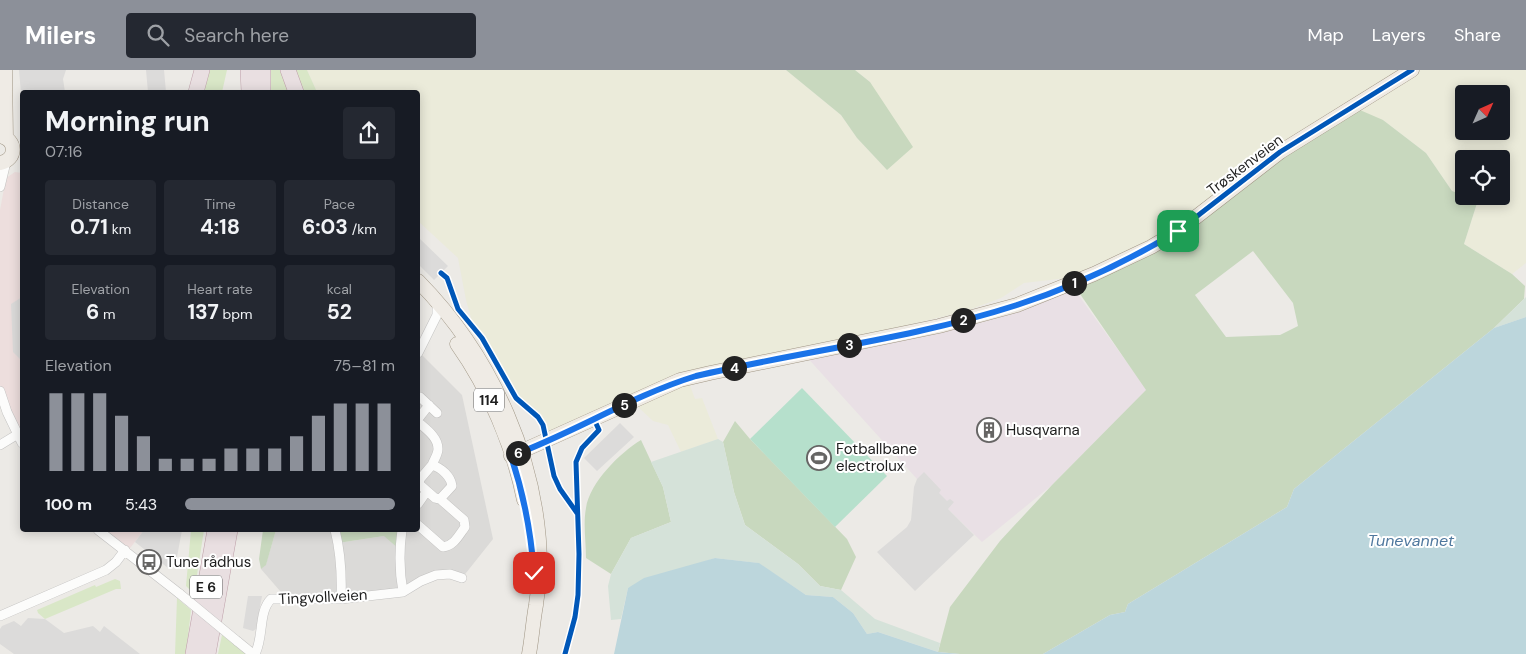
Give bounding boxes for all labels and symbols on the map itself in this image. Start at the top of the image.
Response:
north arrow [1455,85,1510,140]
street label: Trøskenveien [1203,130,1287,200]
pin [1157,210,1199,252]
pin: 1 [1062,270,1086,296]
pin: 2 [950,308,976,332]
pin: 3 [836,332,862,358]
pin: 4 [722,356,746,380]
road number: 114 [474,388,504,412]
pin: 5 [612,392,636,418]
building icon: Husqvarna [976,417,1002,443]
place label: Husqvarna [1006,420,1080,440]
place label: Fotballbane electrolux [836,439,917,476]
pin: 6 [506,440,530,466]
sports icon: Fotballbane electrolux [806,445,832,471]
water label: Tunevannet [1368,530,1455,551]
bus stop icon: Tune rådhus [136,549,162,575]
place label: Tune rådhus [166,552,251,572]
pin [513,552,555,594]
road number: E 6 [190,576,222,598]
street label: Tingvollveien [278,585,368,609]

